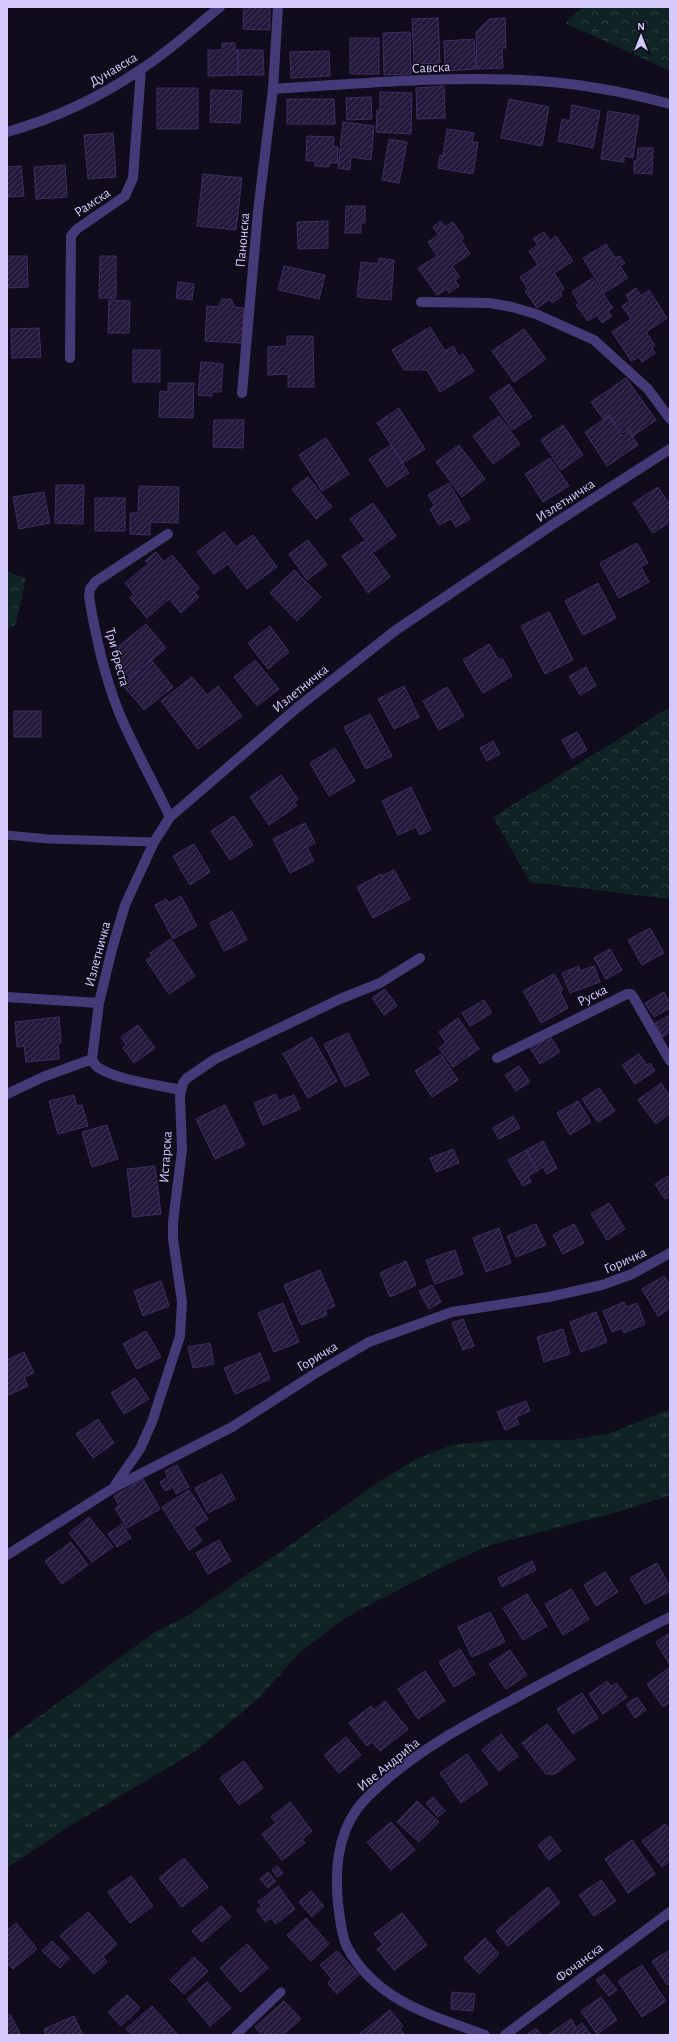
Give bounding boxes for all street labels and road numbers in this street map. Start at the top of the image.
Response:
street label: Дунавска [87,50,140,90]
street label: Савска [411,60,451,76]
street label: Рамска [72,185,114,220]
street label: Панонска [234,212,252,268]
street label: Излетничка [534,476,598,525]
street label: Три бреста [103,626,132,689]
street label: Излетничка [270,662,332,715]
street label: Излетничка [83,919,114,989]
street label: Руска [575,982,610,1009]
street label: Истарска [157,1130,175,1183]
street label: Горичка [602,1245,649,1276]
street label: Горичка [295,1339,341,1374]
street label: Иве Андрића [355,1735,423,1794]
street label: Фочанска [553,1940,606,1985]

